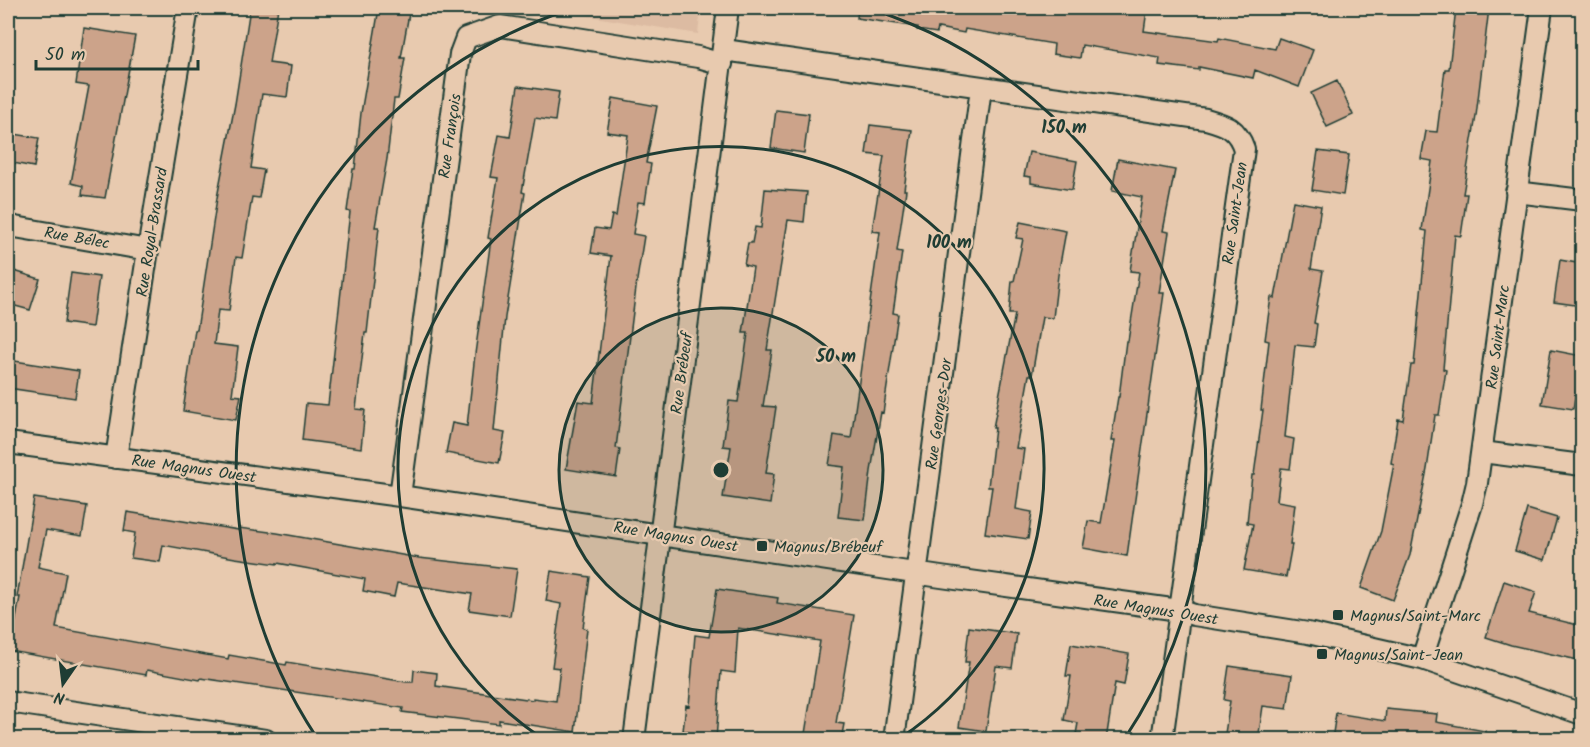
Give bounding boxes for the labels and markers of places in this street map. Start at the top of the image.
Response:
centre of rings [711,460,731,480]
place label: Magnus/Brébeuf [774,535,884,560]
marker: Magnus/Brébeuf [755,539,769,553]
place label: Magnus/Saint-Marc [1350,604,1481,629]
marker: Magnus/Saint-Marc [1331,608,1345,622]
place label: Magnus/Saint-Jean [1334,643,1463,668]
marker: Magnus/Saint-Jean [1315,647,1329,661]

